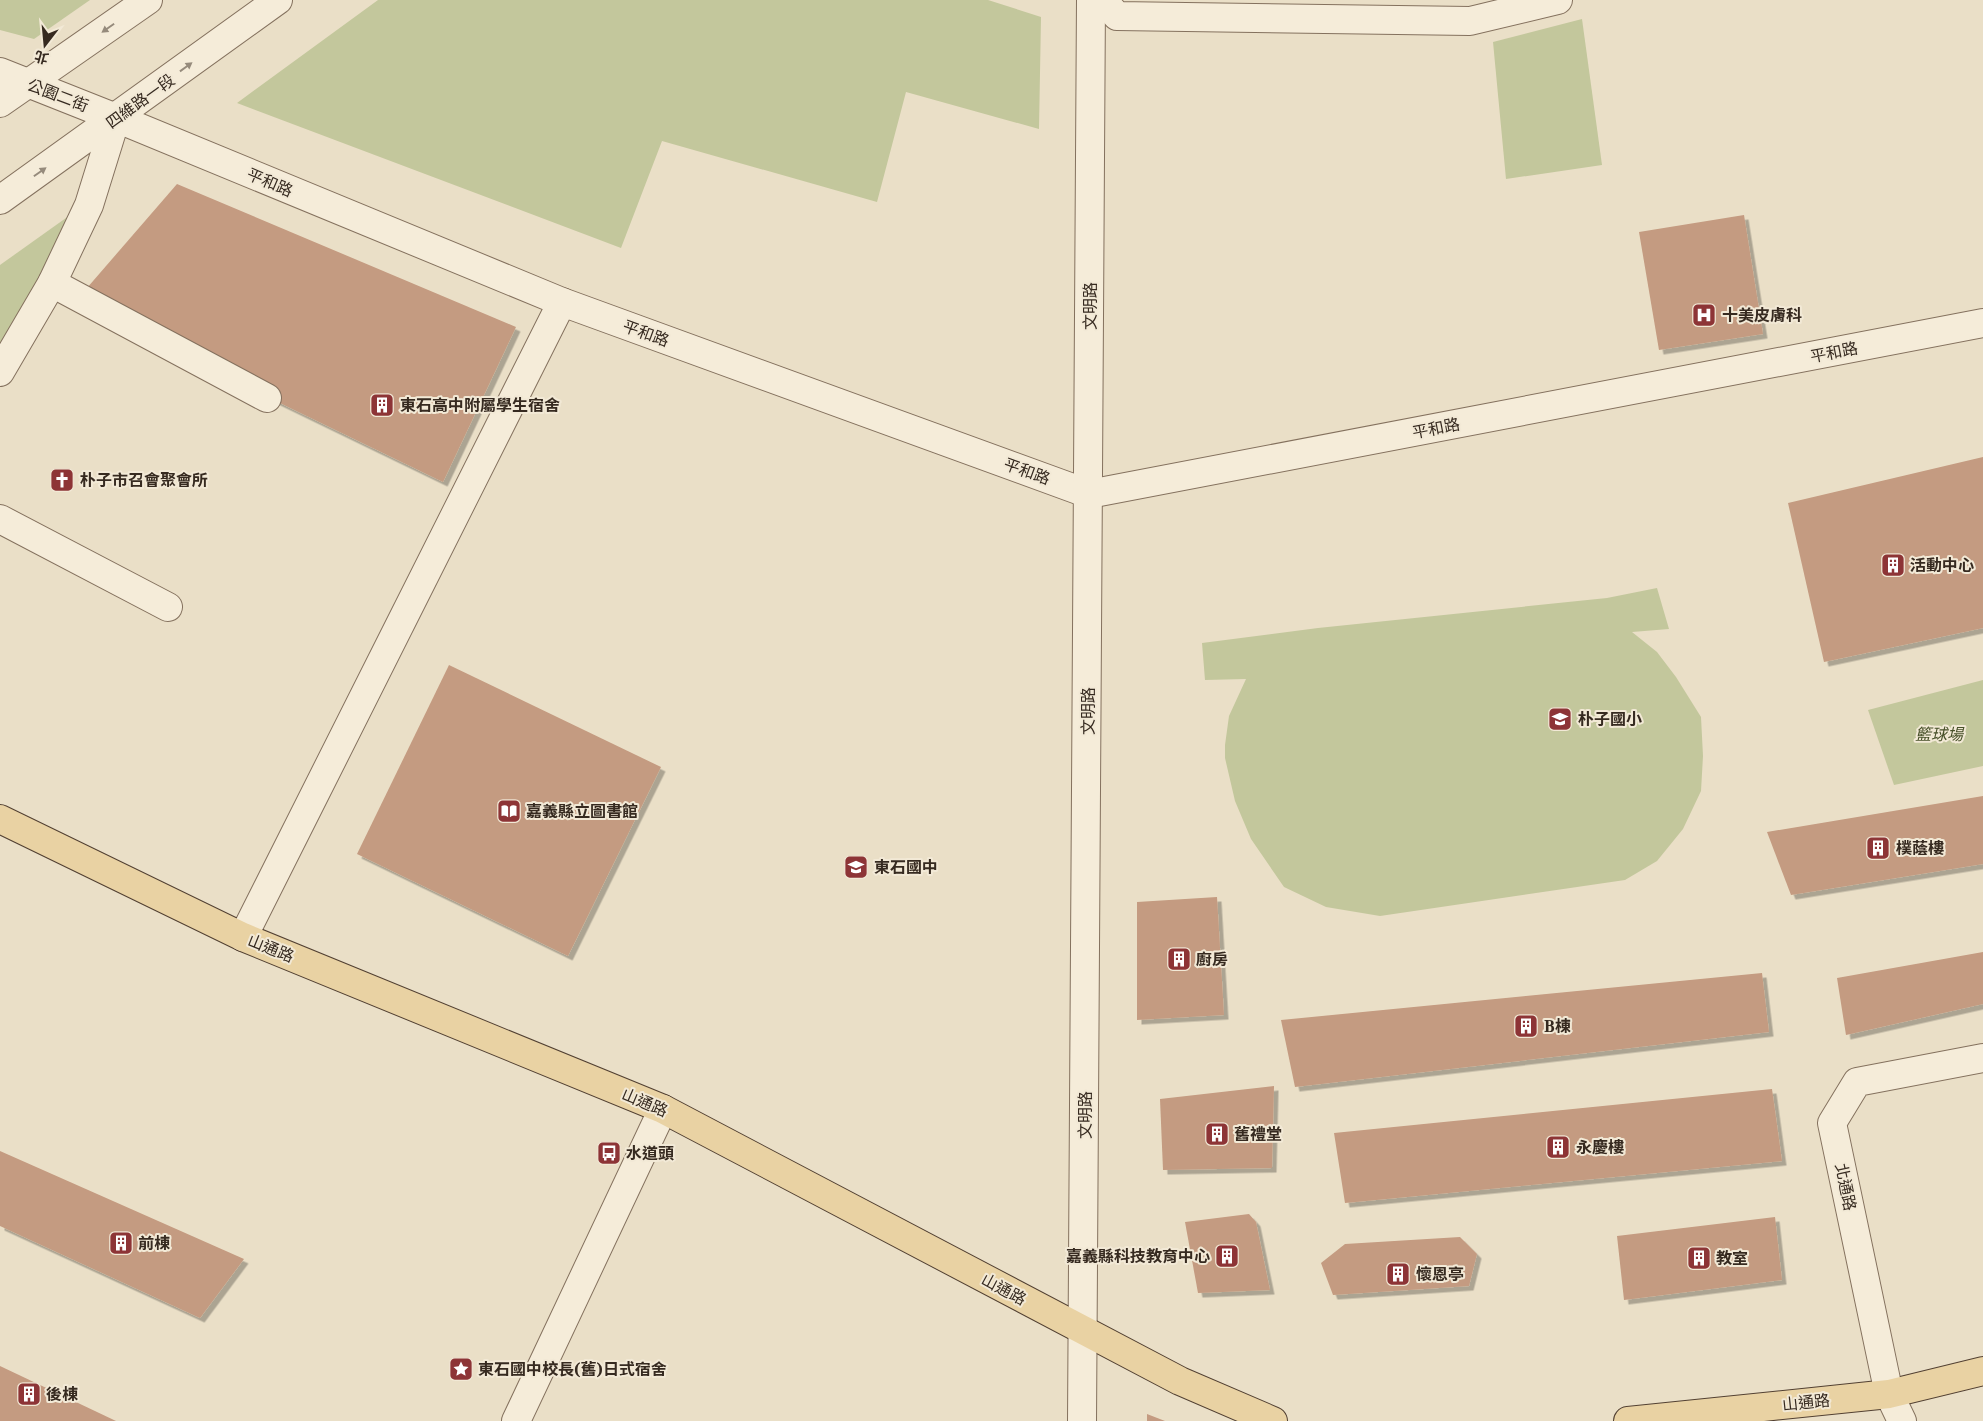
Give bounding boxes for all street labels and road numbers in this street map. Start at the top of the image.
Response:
street label: 四維路一段 [101,69,179,133]
street label: 公園二街 [24,73,92,117]
street label: 平和路 [244,162,296,202]
street label: 文明路 [1079,282,1101,330]
street label: 平和路 [620,314,672,352]
street label: 平和路 [1808,337,1860,367]
street label: 平和路 [1410,413,1462,443]
street label: 平和路 [1001,452,1053,490]
street label: 文明路 [1077,687,1099,735]
street label: 山通路 [245,929,297,967]
street label: 山通路 [619,1082,671,1122]
street label: 文明路 [1074,1091,1096,1139]
street label: 北通路 [1830,1161,1862,1213]
street label: 山通路 [978,1268,1030,1310]
street label: 山通路 [1781,1389,1831,1415]

